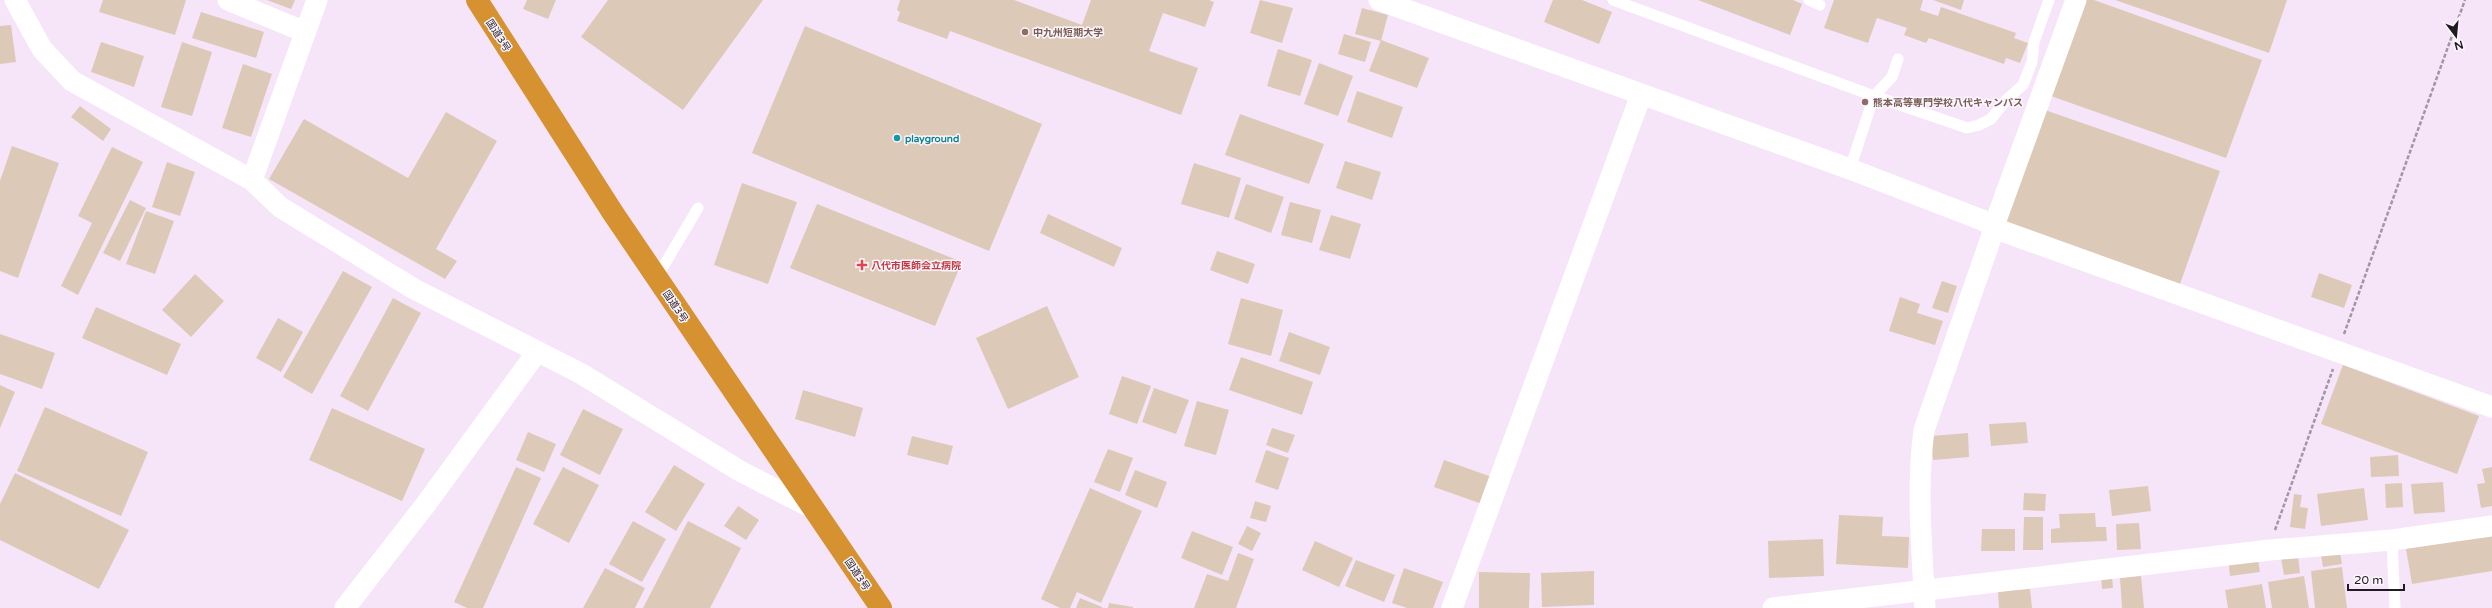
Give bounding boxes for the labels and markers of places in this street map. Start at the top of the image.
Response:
marker: 中九州短期大学 [1020,27,1030,37]
place label: 中九州短期大学 [1033,27,1103,39]
marker: 熊本高等専門学校八代キャンパス [1860,97,1870,107]
place label: 熊本高等専門学校八代キャンパス [1873,97,2023,109]
marker: playground [892,133,902,143]
place label: playground [905,133,959,145]
marker: 八代市医師会立病院 [856,259,868,271]
place label: 八代市医師会立病院 [871,260,961,272]

